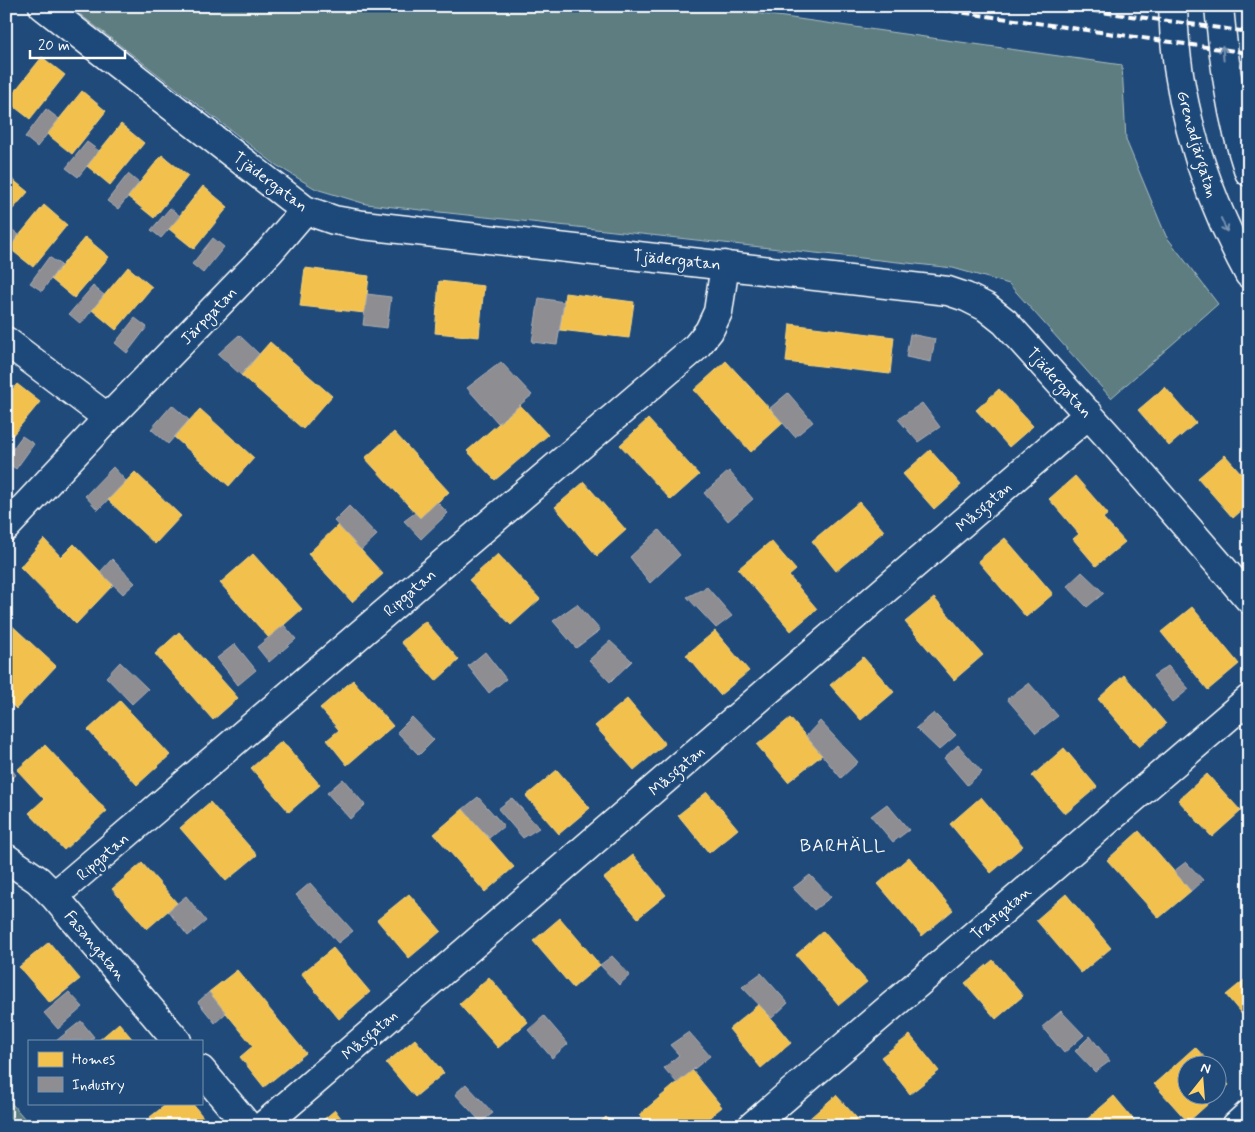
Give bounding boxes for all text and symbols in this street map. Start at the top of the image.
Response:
scale bar [30,28,125,60]
text: 20 m [38,36,70,56]
one-way arrow [1218,45,1228,61]
street label: Grenadjärgatan [1170,88,1222,201]
street label: Tjädergatan [228,147,312,218]
one-way arrow [1220,217,1230,232]
street label: Tjädergatan [632,245,722,277]
street label: Järpgatan [176,283,243,350]
street label: Tjädergatan [1021,343,1096,424]
street label: Måsgatan [952,477,1017,538]
street label: Ripgatan [379,565,441,622]
street label: Måsgatan [645,741,710,802]
street label: Ripgatan [72,829,134,886]
district label: BARHÄLL [800,834,886,858]
street label: Trastgatan [966,881,1036,945]
street label: Fasangatan [59,906,131,986]
street label: Måsgatan [338,1005,403,1066]
legend [28,1040,202,1104]
text: Homes [72,1050,115,1070]
north arrow [1178,1054,1228,1104]
text: N [1198,1059,1213,1078]
text: Industry [72,1076,125,1096]

